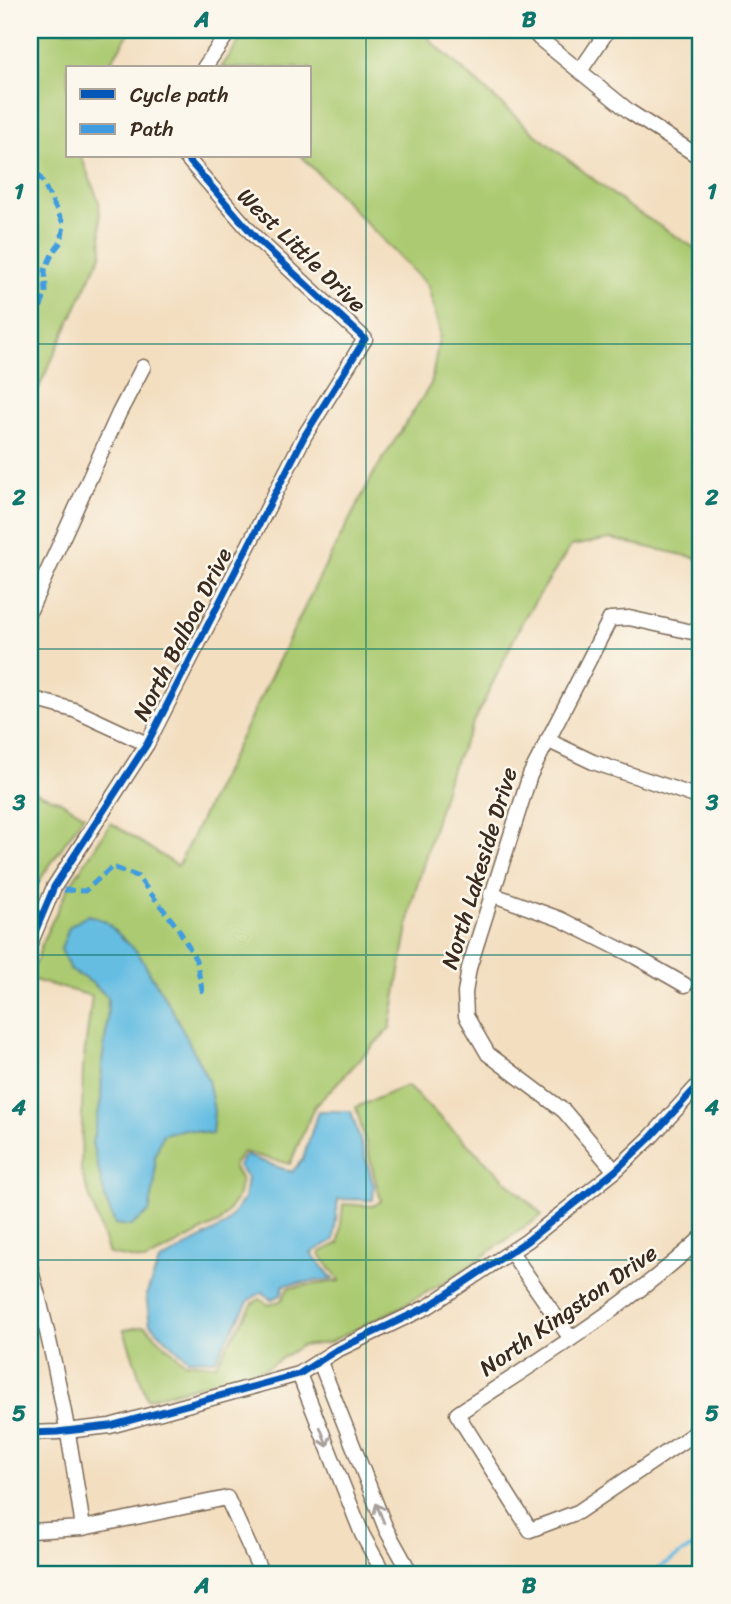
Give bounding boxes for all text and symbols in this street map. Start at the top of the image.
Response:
text: A [193,0,210,40]
text: B [522,0,537,40]
legend [66,66,312,158]
text: Cycle path [130,76,229,114]
text: Path [130,110,173,148]
text: 1 [14,171,24,212]
text: 1 [707,171,717,212]
street label: West Little Drive [227,177,376,324]
text: 2 [11,477,26,518]
text: 2 [704,477,719,518]
street label: North Balboa Drive [121,540,244,728]
street label: North Lakeside Drive [429,762,530,974]
text: 3 [12,782,26,823]
text: 3 [705,782,719,823]
text: 4 [11,1087,27,1128]
text: 4 [704,1087,720,1128]
street label: North Kingston Drive [470,1233,667,1388]
text: 5 [12,1393,26,1434]
text: 5 [705,1393,719,1434]
one-way arrow [318,1426,331,1448]
one-way arrow [372,1503,385,1525]
text: A [193,1565,210,1604]
text: B [522,1565,537,1604]

